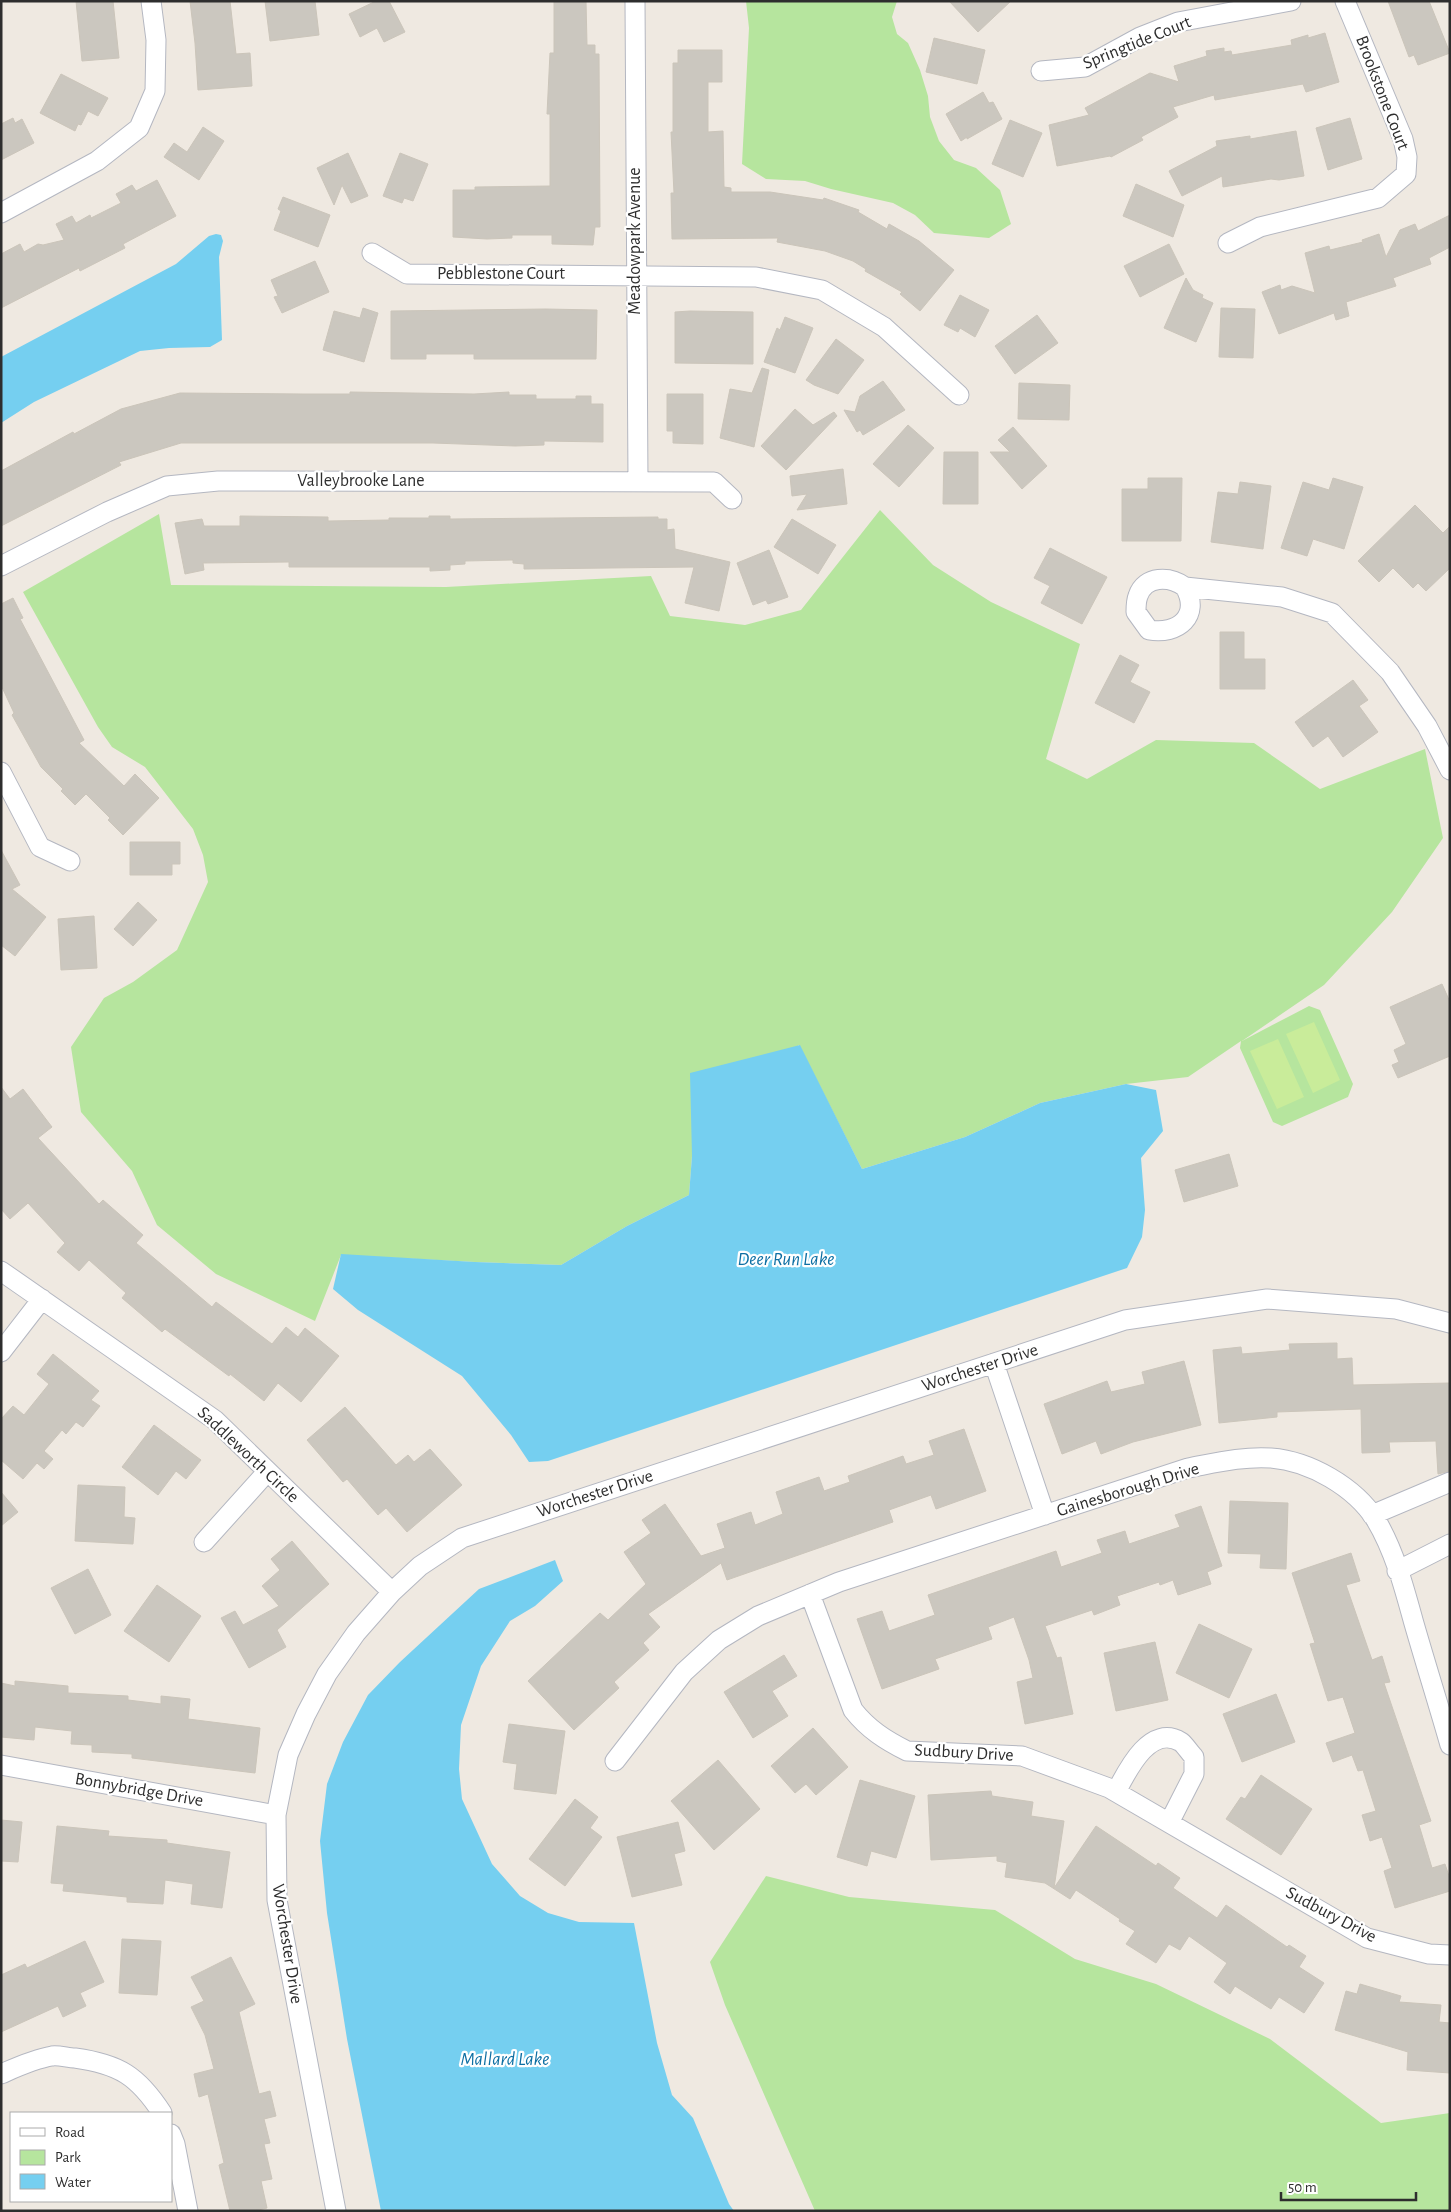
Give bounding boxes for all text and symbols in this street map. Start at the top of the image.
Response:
street label: Springtide Court [1080,13,1194,73]
street label: Brookstone Court [1352,33,1412,153]
street label: Meadowpark Avenue [626,167,644,315]
street label: Pebblestone Court [437,265,565,283]
street label: Valleybrooke Lane [297,472,425,490]
water label: Deer Run Lake [738,1250,834,1269]
street label: Worchester Drive [920,1341,1040,1395]
street label: Saddleworth Circle [194,1404,302,1506]
street label: Gainesborough Drive [1055,1460,1201,1520]
street label: Worchester Drive [535,1467,655,1521]
street label: Sudbury Drive [914,1741,1014,1765]
street label: Bonnybridge Drive [73,1770,205,1810]
street label: Worchester Drive [269,1883,305,2005]
street label: Sudbury Drive [1283,1884,1379,1946]
water label: Mallard Lake [461,2050,549,2069]
legend [10,2112,172,2202]
text: Road [55,2125,85,2140]
text: Park [55,2150,81,2165]
scale bar [1281,2170,1416,2202]
text: Water [55,2175,91,2190]
text: 50 m [1288,2180,1317,2195]

